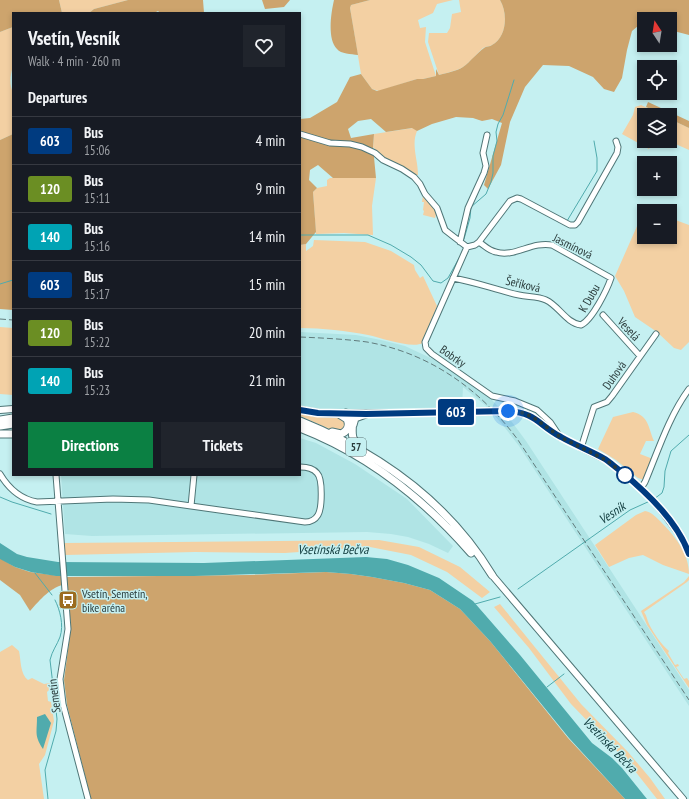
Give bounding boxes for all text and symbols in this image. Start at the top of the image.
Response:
north arrow [637,12,677,52]
map controls [637,12,677,244]
button: heart [243,25,285,67]
text: Vsetín, Vesník [28,26,120,50]
text: Walk · 4 min · 260 m [28,53,120,70]
button: locate [637,60,677,100]
text: Departures [28,88,87,107]
button: layers [637,108,677,148]
text: Bus [84,123,103,142]
text: 4 min [255,131,285,150]
text: 603 [40,132,60,150]
text: 15:06 [84,142,110,159]
button: + [637,156,677,196]
text: Bus [84,171,103,190]
text: 9 min [255,179,285,198]
text: 120 [40,180,60,198]
text: 15:11 [84,190,110,207]
button: − [637,204,677,244]
text: Bus [84,219,103,238]
text: 14 min [249,227,285,246]
text: 140 [40,228,60,246]
street label: Jasmínová [550,230,595,262]
text: 15:16 [84,238,110,255]
text: Bus [84,267,103,286]
street label: Šeříková [504,273,542,295]
text: 15 min [249,275,285,294]
text: 603 [40,276,60,294]
street label: K Dubu [575,281,603,315]
text: 15:17 [84,286,110,303]
street label: Veselá [614,313,644,344]
text: Bus [84,315,103,334]
text: 20 min [249,323,285,342]
text: 120 [40,324,60,342]
text: 15:22 [84,334,110,351]
street label: Bobrky [437,342,469,371]
street label: Duhová [599,358,629,392]
text: Bus [84,363,103,382]
text: 21 min [249,371,285,390]
text: 140 [40,372,60,390]
text: 15:23 [84,382,110,399]
line badge: 603 [433,399,479,425]
your location [498,401,518,421]
text: 603 [446,403,466,421]
button: Directions [28,422,153,468]
button: Tickets [161,422,285,468]
road number: 57 [346,438,366,456]
unlabelled marker [616,466,634,484]
water label: Vesník [595,497,630,528]
water label: Vsetínská Bečva [297,541,369,558]
place label: Vsetín, Semetín, bike aréna [81,586,148,615]
bus stop icon: Vsetín, Semetín, bike aréna [57,589,79,611]
street label: Semetín [44,678,64,714]
water label: Vsetínská Bečva [579,714,641,777]

